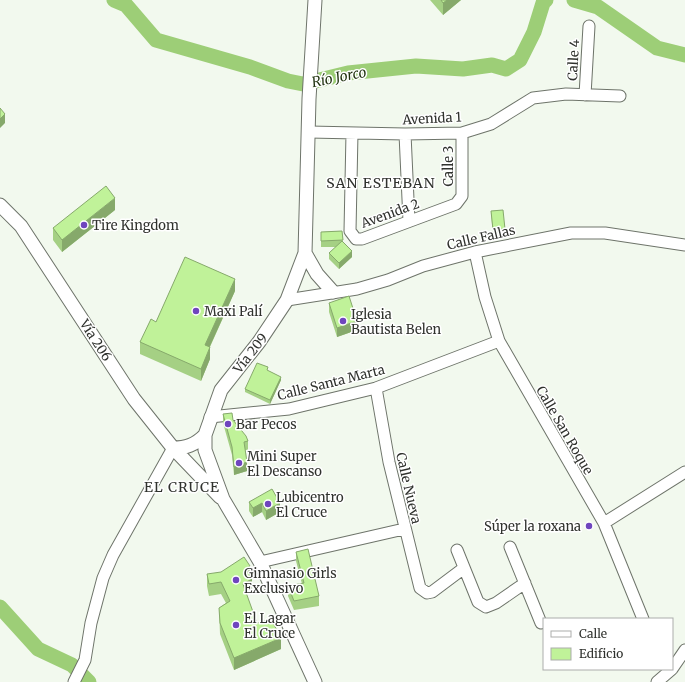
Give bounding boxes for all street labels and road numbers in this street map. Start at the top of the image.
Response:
street label: Calle 4 [564,39,583,81]
street label: Avenida 1 [401,108,462,129]
street label: Calle 3 [440,146,457,187]
street label: Avenida 2 [358,195,422,232]
street label: Calle Fallas [445,221,517,254]
street label: Vía 206 [75,315,115,364]
street label: Vía 209 [229,330,271,378]
street label: Calle Santa Marta [276,361,387,404]
street label: Calle San Roque [532,383,597,478]
street label: Calle Nueva [392,451,425,525]

